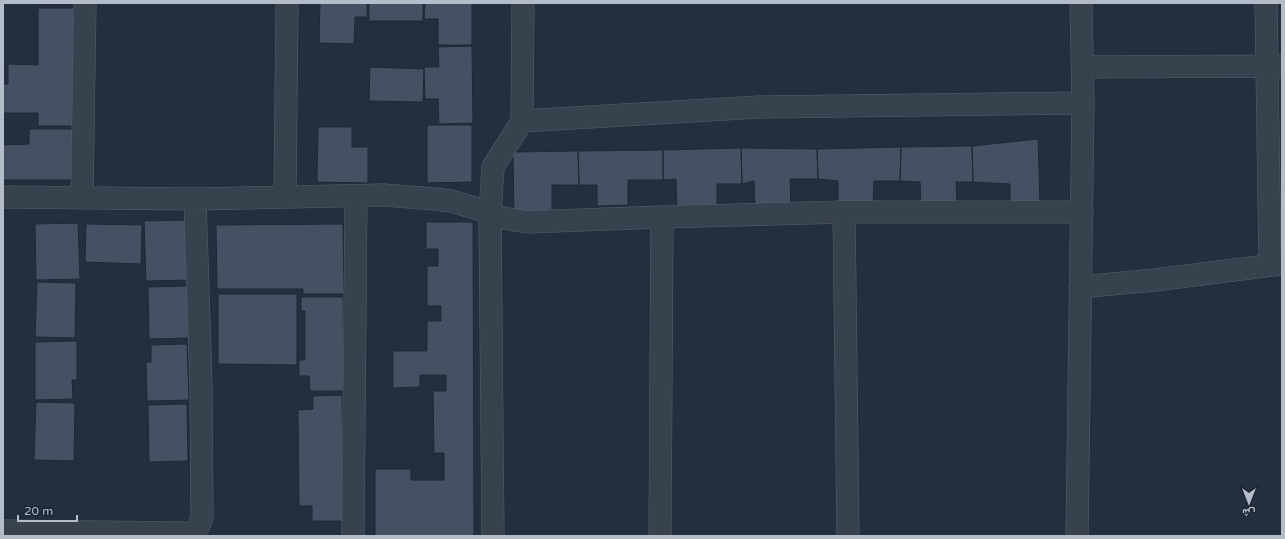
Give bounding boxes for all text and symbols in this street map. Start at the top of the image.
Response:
north arrow [1229,483,1269,523]
scale bar [18,497,77,523]
text: 20 m [24,504,53,518]
text: ش [1242,506,1256,519]

